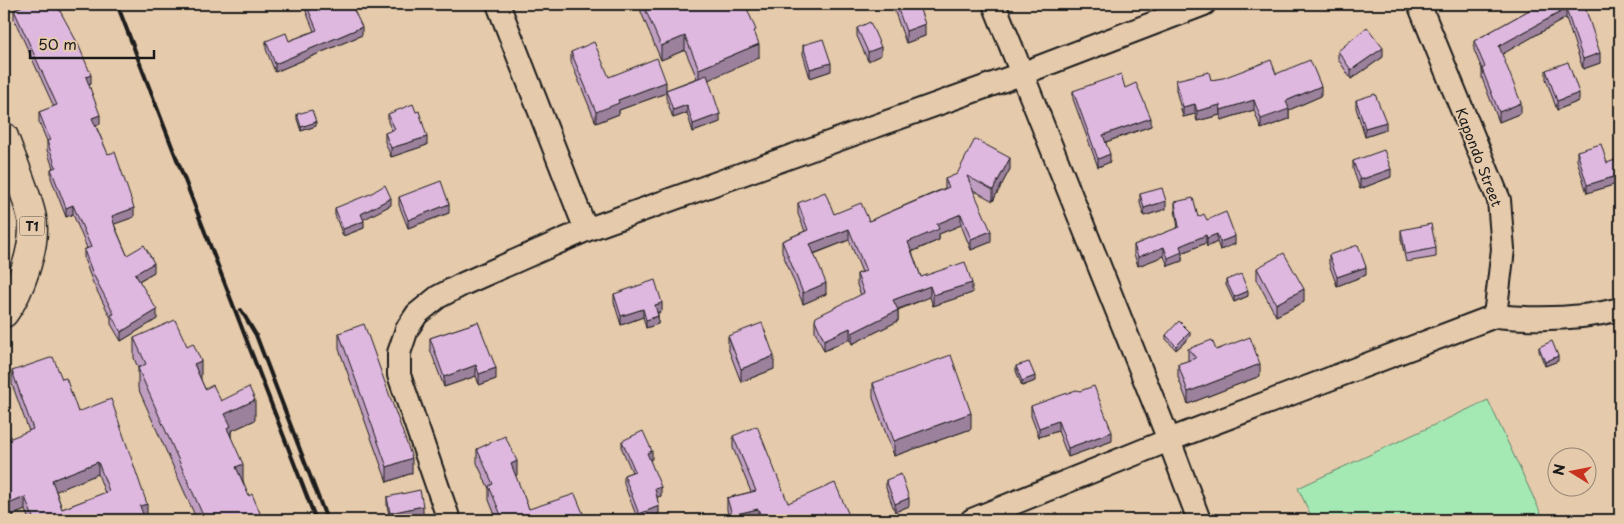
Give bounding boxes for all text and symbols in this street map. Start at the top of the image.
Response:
scale bar [30,28,154,60]
text: 50 m [38,32,77,55]
street label: Kapondo Street [1450,104,1508,210]
road number: T1 [20,217,44,236]
north arrow [1546,446,1596,496]
text: N [1547,462,1570,477]

